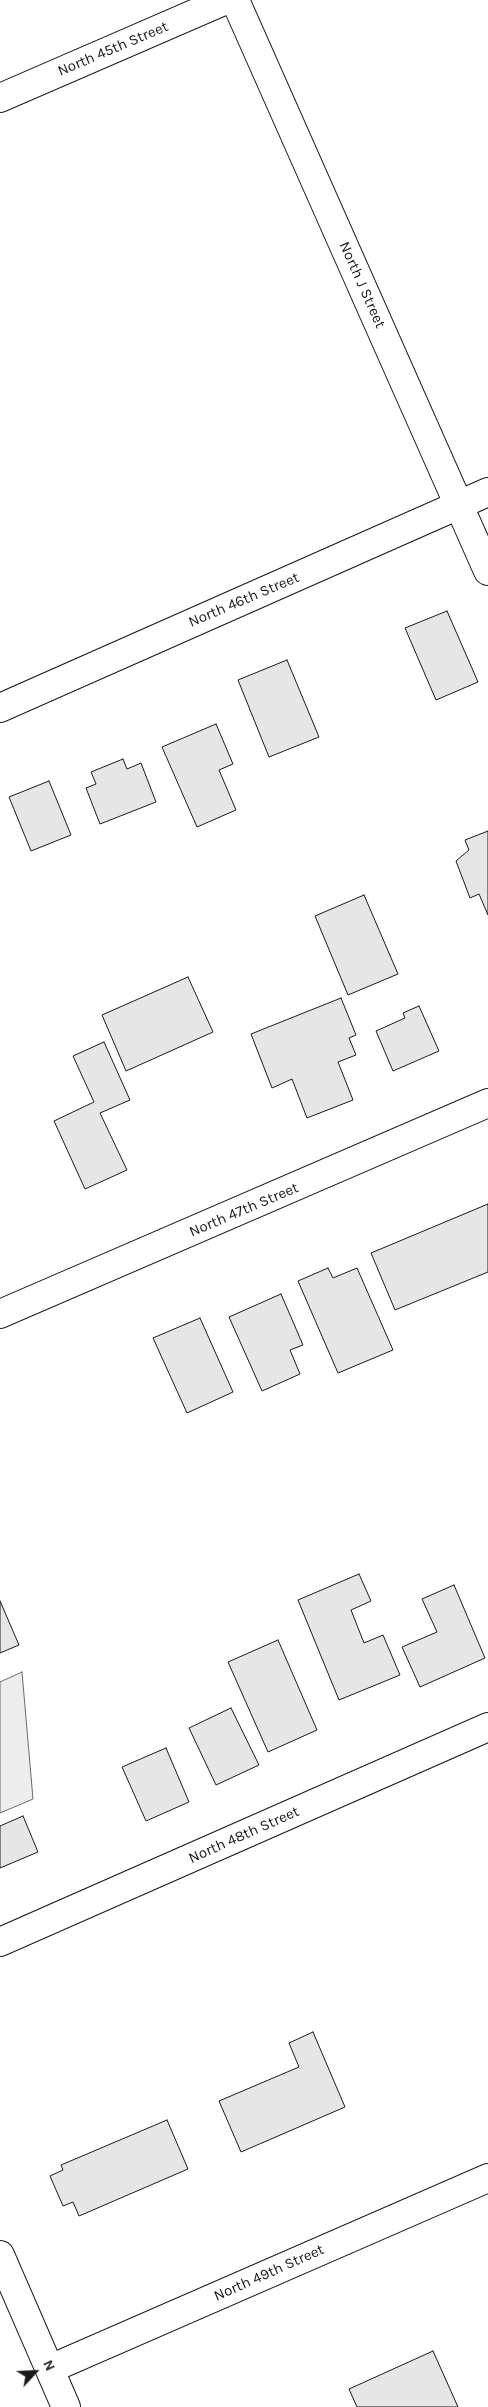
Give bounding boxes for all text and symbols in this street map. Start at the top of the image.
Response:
street label: North 45th Street [55,18,171,80]
street label: North J Street [335,239,389,331]
street label: North 46th Street [186,569,302,631]
street label: North 47th Street [187,1179,301,1241]
street label: North 48th Street [186,1803,302,1867]
street label: North 49th Street [211,2241,327,2305]
north arrow [10,2347,60,2397]
text: N [39,2357,59,2374]

